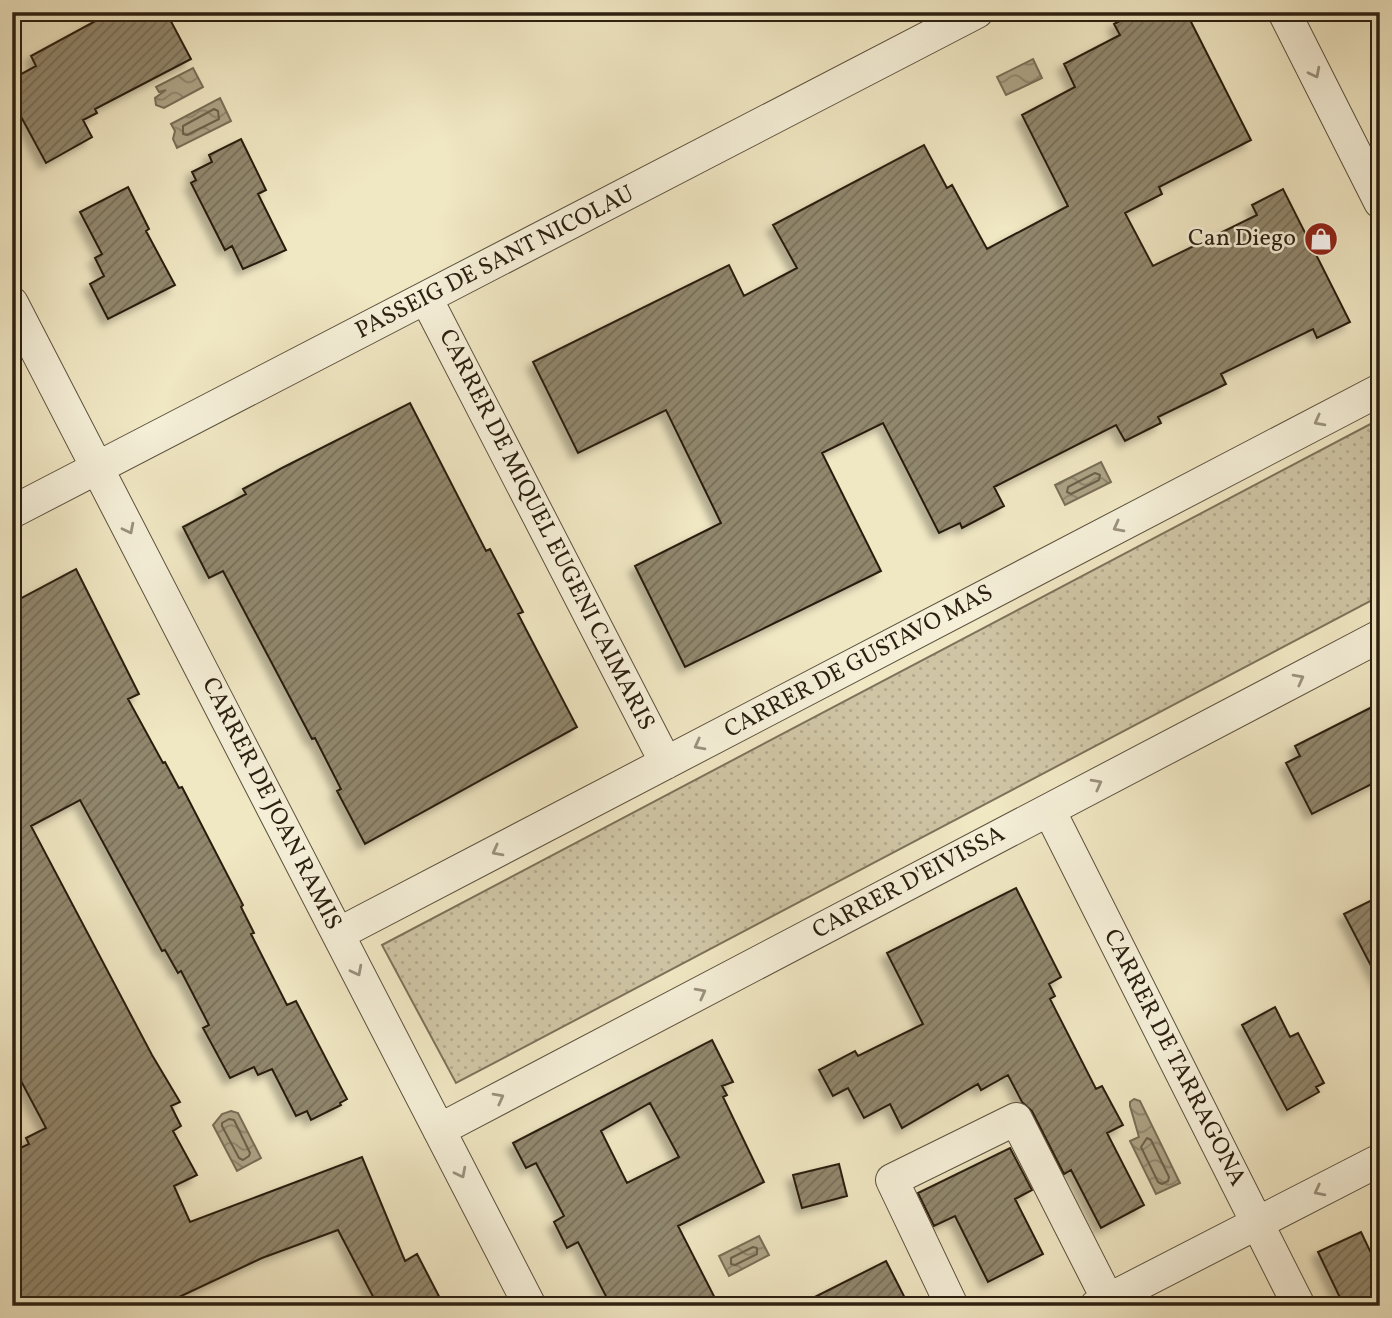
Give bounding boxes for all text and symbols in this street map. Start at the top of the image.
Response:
one-way arrow [1306,66,1320,78]
street label: PASSEIG DE SANT NICOLAU [350,178,640,348]
shop icon: Can Diego [1302,220,1340,258]
place label: Can Diego [1188,222,1296,256]
street label: CARRER DE MIQUEL EUGENI CAIMARIS [430,323,662,737]
one-way arrow [1314,413,1326,427]
one-way arrow [1113,518,1125,532]
one-way arrow [121,522,135,534]
street label: CARRER DE GUSTAVO MAS [719,577,999,747]
street label: CARRER DE JOAN RAMIS [192,672,350,936]
one-way arrow [1292,673,1304,687]
one-way arrow [694,737,706,751]
one-way arrow [1090,779,1103,793]
street label: CARRER D'EIVISSA [807,818,1011,948]
one-way arrow [492,843,504,856]
street label: CARRER DE TARRAGONA [1094,924,1254,1193]
one-way arrow [349,964,362,976]
one-way arrow [694,987,706,1001]
one-way arrow [492,1093,505,1107]
one-way arrow [453,1166,467,1178]
one-way arrow [1314,1183,1326,1196]

